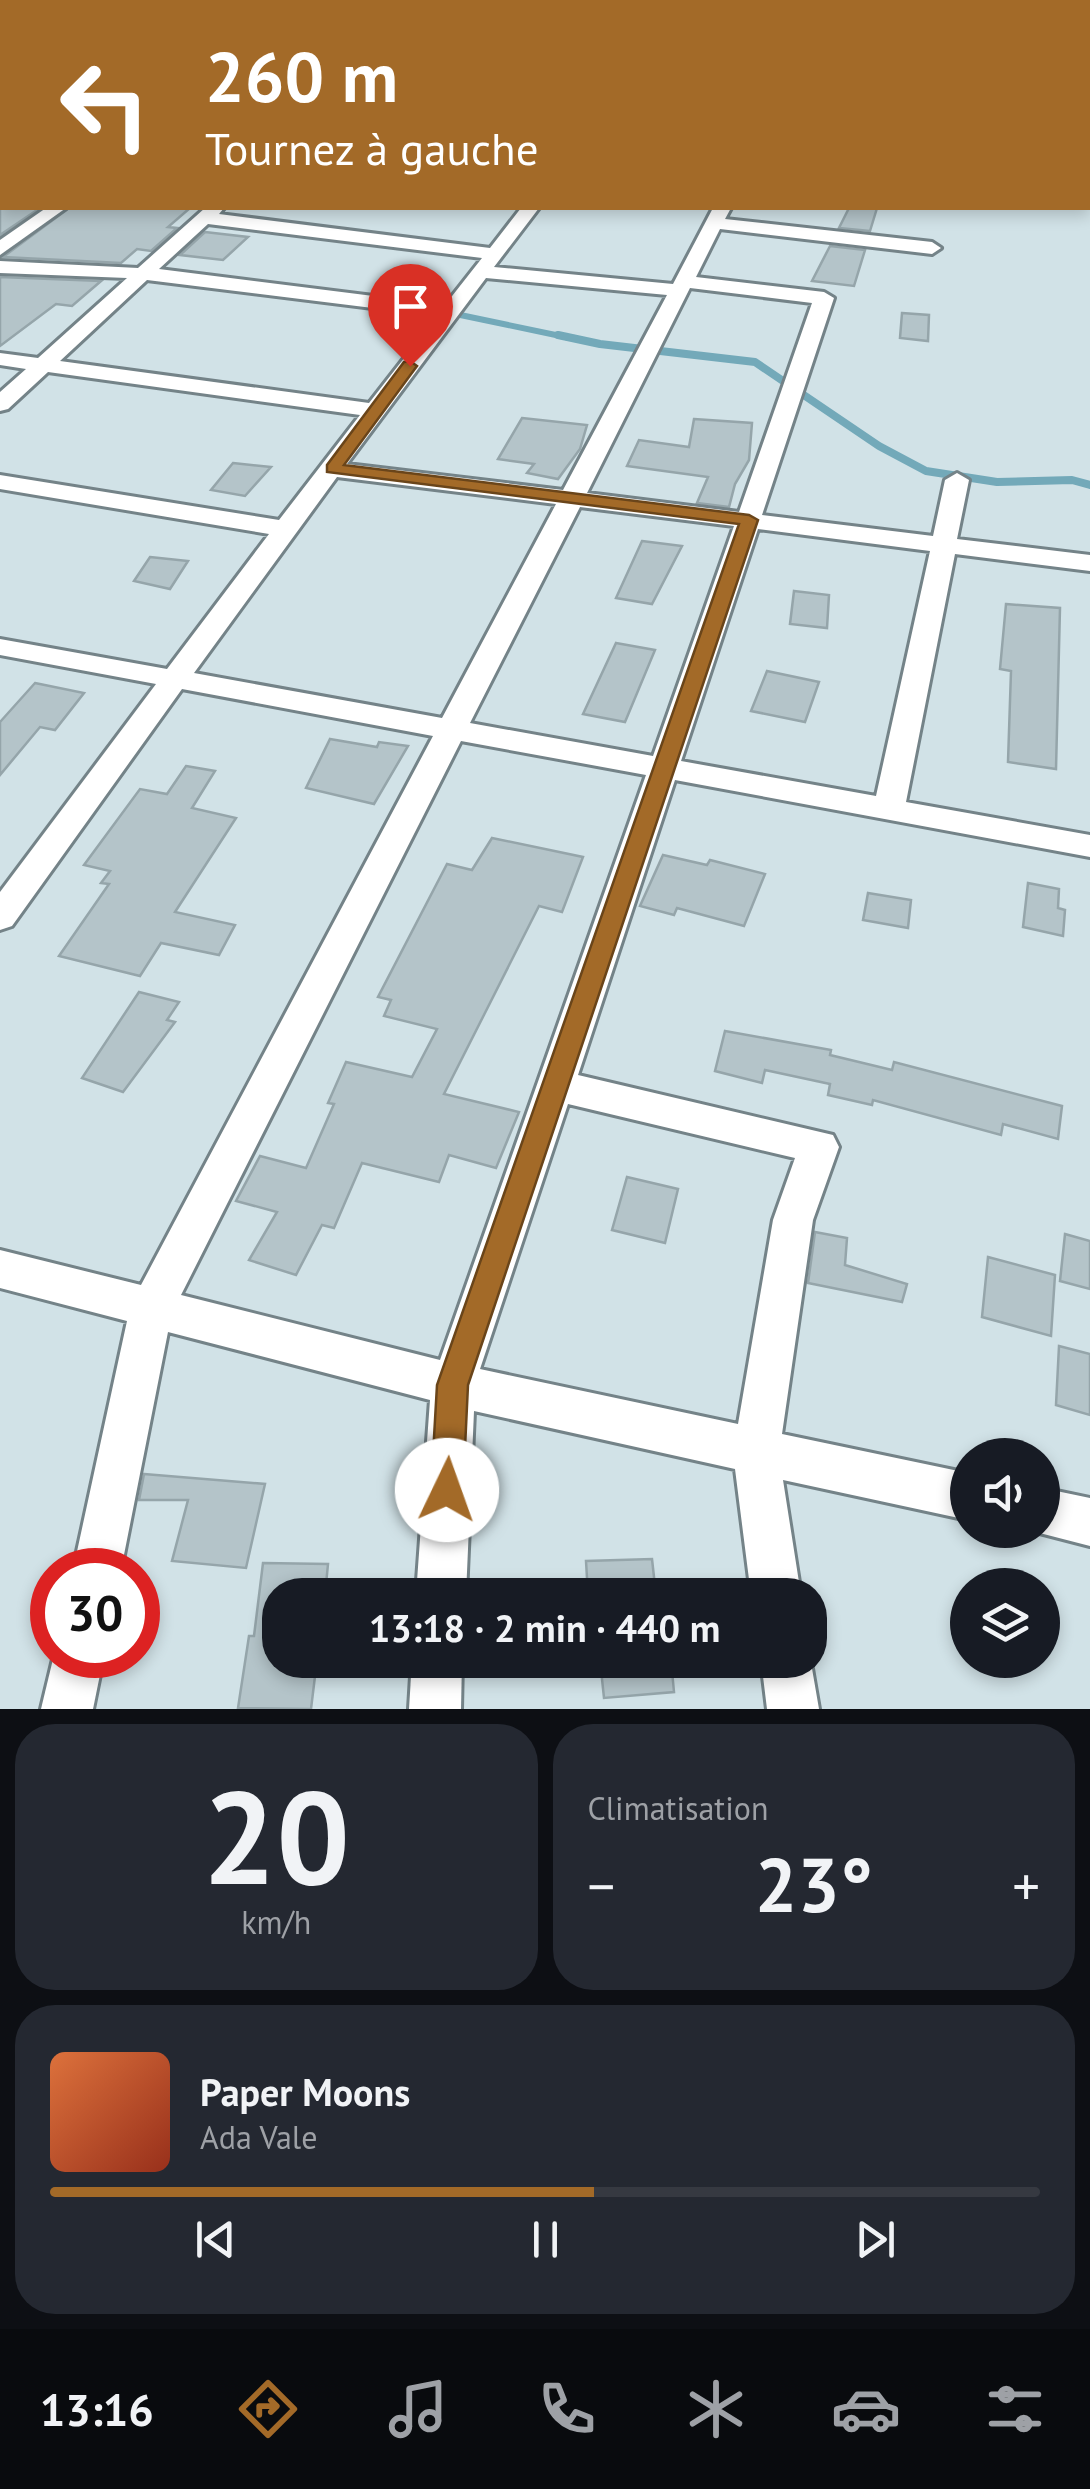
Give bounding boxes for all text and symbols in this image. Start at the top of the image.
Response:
text: 260 m [205,31,398,121]
icon: left [40,40,170,170]
text: Tournez à gauche [205,119,539,177]
pin [368,264,453,367]
icon: arrive [383,279,438,334]
position arrow [395,1438,499,1542]
map controls [950,1438,1060,1678]
button: sound [950,1438,1060,1548]
speed limit sign: 30 [30,1548,160,1678]
button: layers [950,1568,1060,1678]
text: 13:18 · 2 min · 440 m [369,1603,720,1652]
text: 20 [203,1752,350,1920]
text: Climatisation [588,1787,768,1829]
text: 23° [755,1836,873,1933]
text: − [588,1850,615,1921]
text: + [1012,1850,1040,1921]
text: km/h [241,1901,311,1943]
text: Paper Moons [200,2067,410,2116]
text: Ada Vale [200,2116,317,2158]
icon: previous [188,2212,243,2267]
icon: pause [518,2212,573,2267]
icon: next [848,2212,903,2267]
icon: directions [233,2374,303,2444]
icon: music [383,2374,453,2444]
icon: phone [532,2374,602,2444]
icon: climate [681,2374,751,2444]
icon: car [831,2374,901,2444]
icon: filters [980,2374,1050,2444]
text: 13:16 [40,2380,154,2438]

